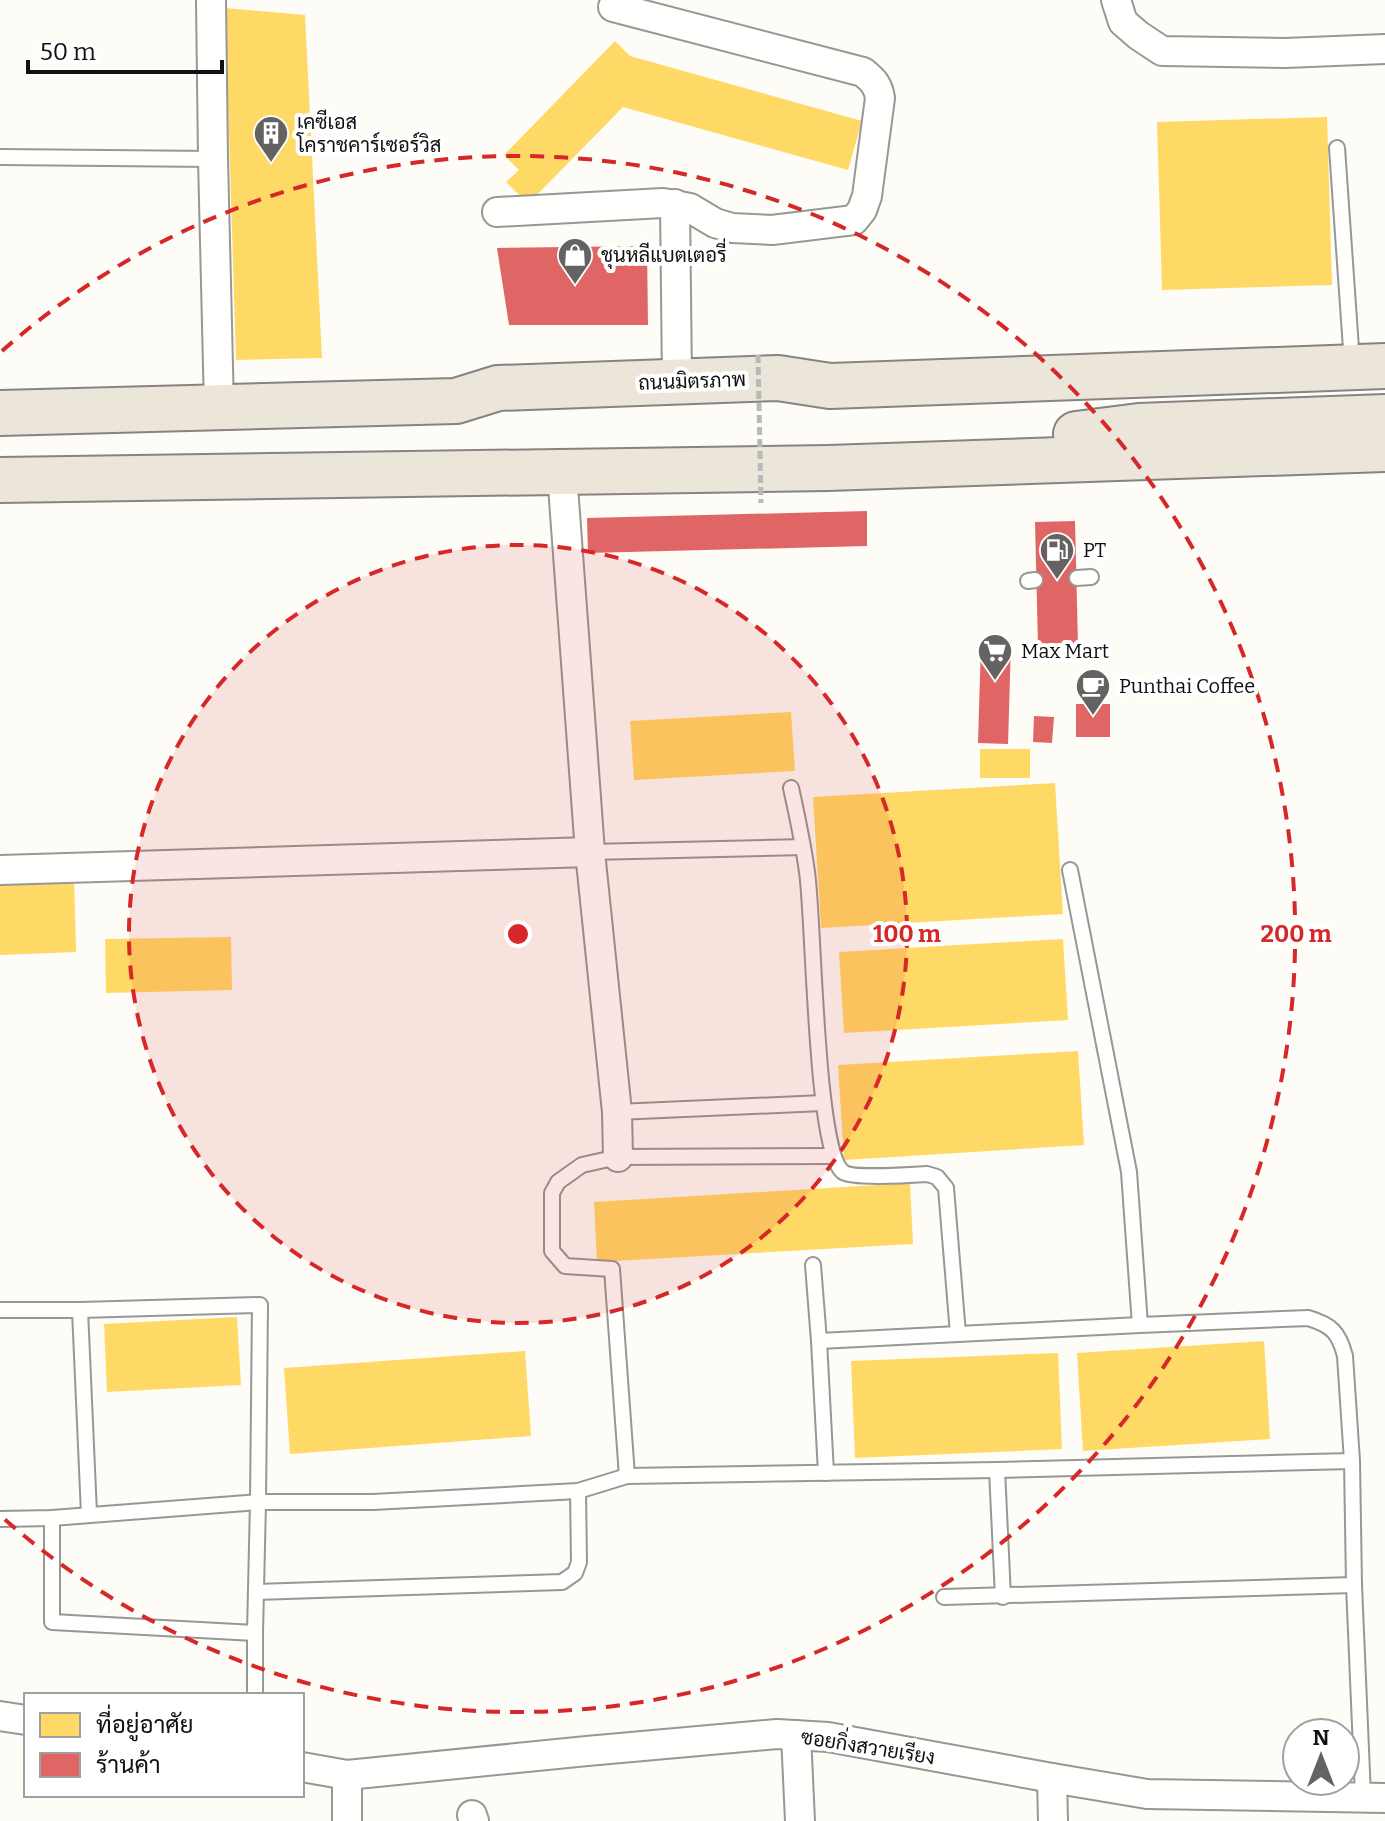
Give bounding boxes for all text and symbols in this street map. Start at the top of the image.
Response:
scale bar [28,24,222,74]
text: 50 m [40,38,96,66]
place label: เคซีเอส โคราชคาร์เซอร์วิส [296,109,441,157]
building icon: เคซีเอส โคราชคาร์เซอร์วิส [252,114,290,164]
shop icon: ชุนหลีแบตเตอรี่ [556,236,594,286]
place label: ชุนหลีแบตเตอรี่ [601,238,727,269]
street label: ถนนมิตรภาพ [638,367,746,395]
fuel station icon: PT [1038,531,1076,581]
place label: PT [1083,538,1107,562]
supermarket icon: Max Mart [976,632,1014,682]
place label: Max Mart [1021,639,1109,663]
cafe icon: Punthai Coffee [1074,667,1112,717]
place label: Punthai Coffee [1119,674,1255,698]
centre of rings [504,920,532,948]
text: 100 m [873,920,941,948]
text: 200 m [1260,920,1332,948]
legend [24,1693,304,1797]
text: ที่อยู่อาศัย [96,1704,194,1742]
north arrow [1281,1717,1361,1797]
street label: ซอยกิ่งสวายเรียง [799,1721,937,1769]
text: N [1313,1724,1330,1751]
text: ร้านค้า [96,1750,161,1779]

